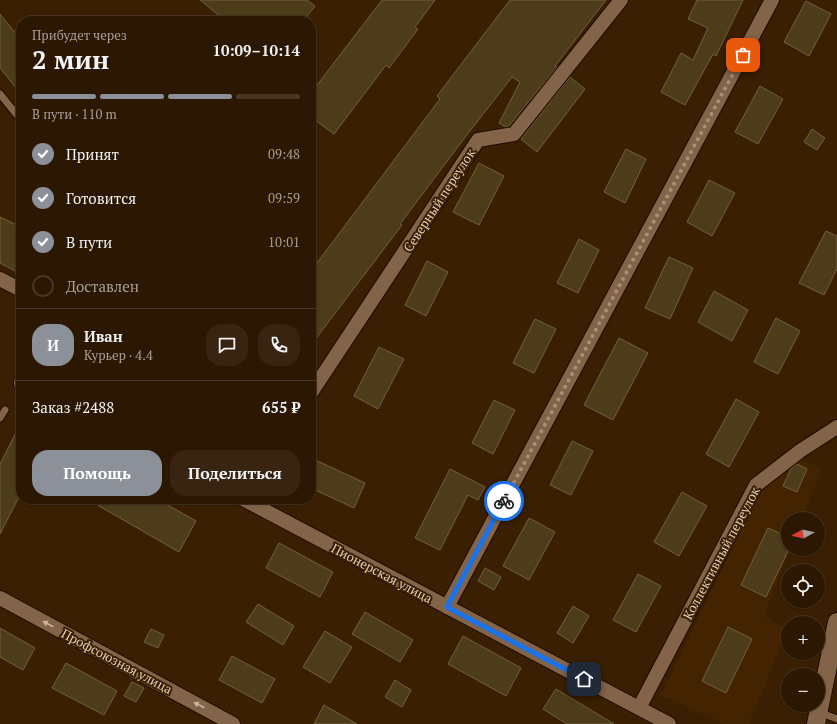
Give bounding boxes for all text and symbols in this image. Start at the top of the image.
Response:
text: Прибудет через [32,26,127,44]
pin [726,38,760,72]
text: 10:09–10:14 [213,40,300,60]
text: 2 мин [32,42,109,76]
icon: bag [732,44,754,66]
text: В пути · 110 m [32,105,117,123]
icon: check [32,143,54,165]
text: Принят [66,144,119,164]
street label: Северный переулок [399,144,480,255]
text: 09:48 [268,145,300,163]
icon: check [32,187,54,209]
text: Готовится [66,188,136,208]
text: 09:59 [268,189,300,207]
icon: check [32,231,54,253]
text: В пути [66,232,112,252]
text: 10:01 [268,233,300,251]
text: Доставлен [66,276,139,296]
button: chat [206,324,248,366]
button: phone [258,324,300,366]
text: Иван [84,326,123,346]
text: И [47,335,59,355]
text: Курьер · 4.4 [84,346,153,364]
text: Заказ #2488 [32,397,114,417]
text: 655 ₽ [262,397,300,417]
button: Помощь [32,450,162,496]
button: Поделиться [170,450,300,496]
courier [484,481,524,521]
street label: Коллективный переулок [678,483,764,623]
icon: bike [493,490,515,512]
north arrow [781,512,825,556]
map controls [781,512,825,712]
street label: Пионерская улица [328,539,436,607]
button: locate [781,564,825,608]
button: + [781,616,825,660]
one-way arrow [42,620,54,627]
street label: Профсоюзная улица [58,624,176,698]
pin [567,662,601,696]
icon: home [573,668,595,690]
button: − [781,668,825,712]
one-way arrow [193,702,205,709]

